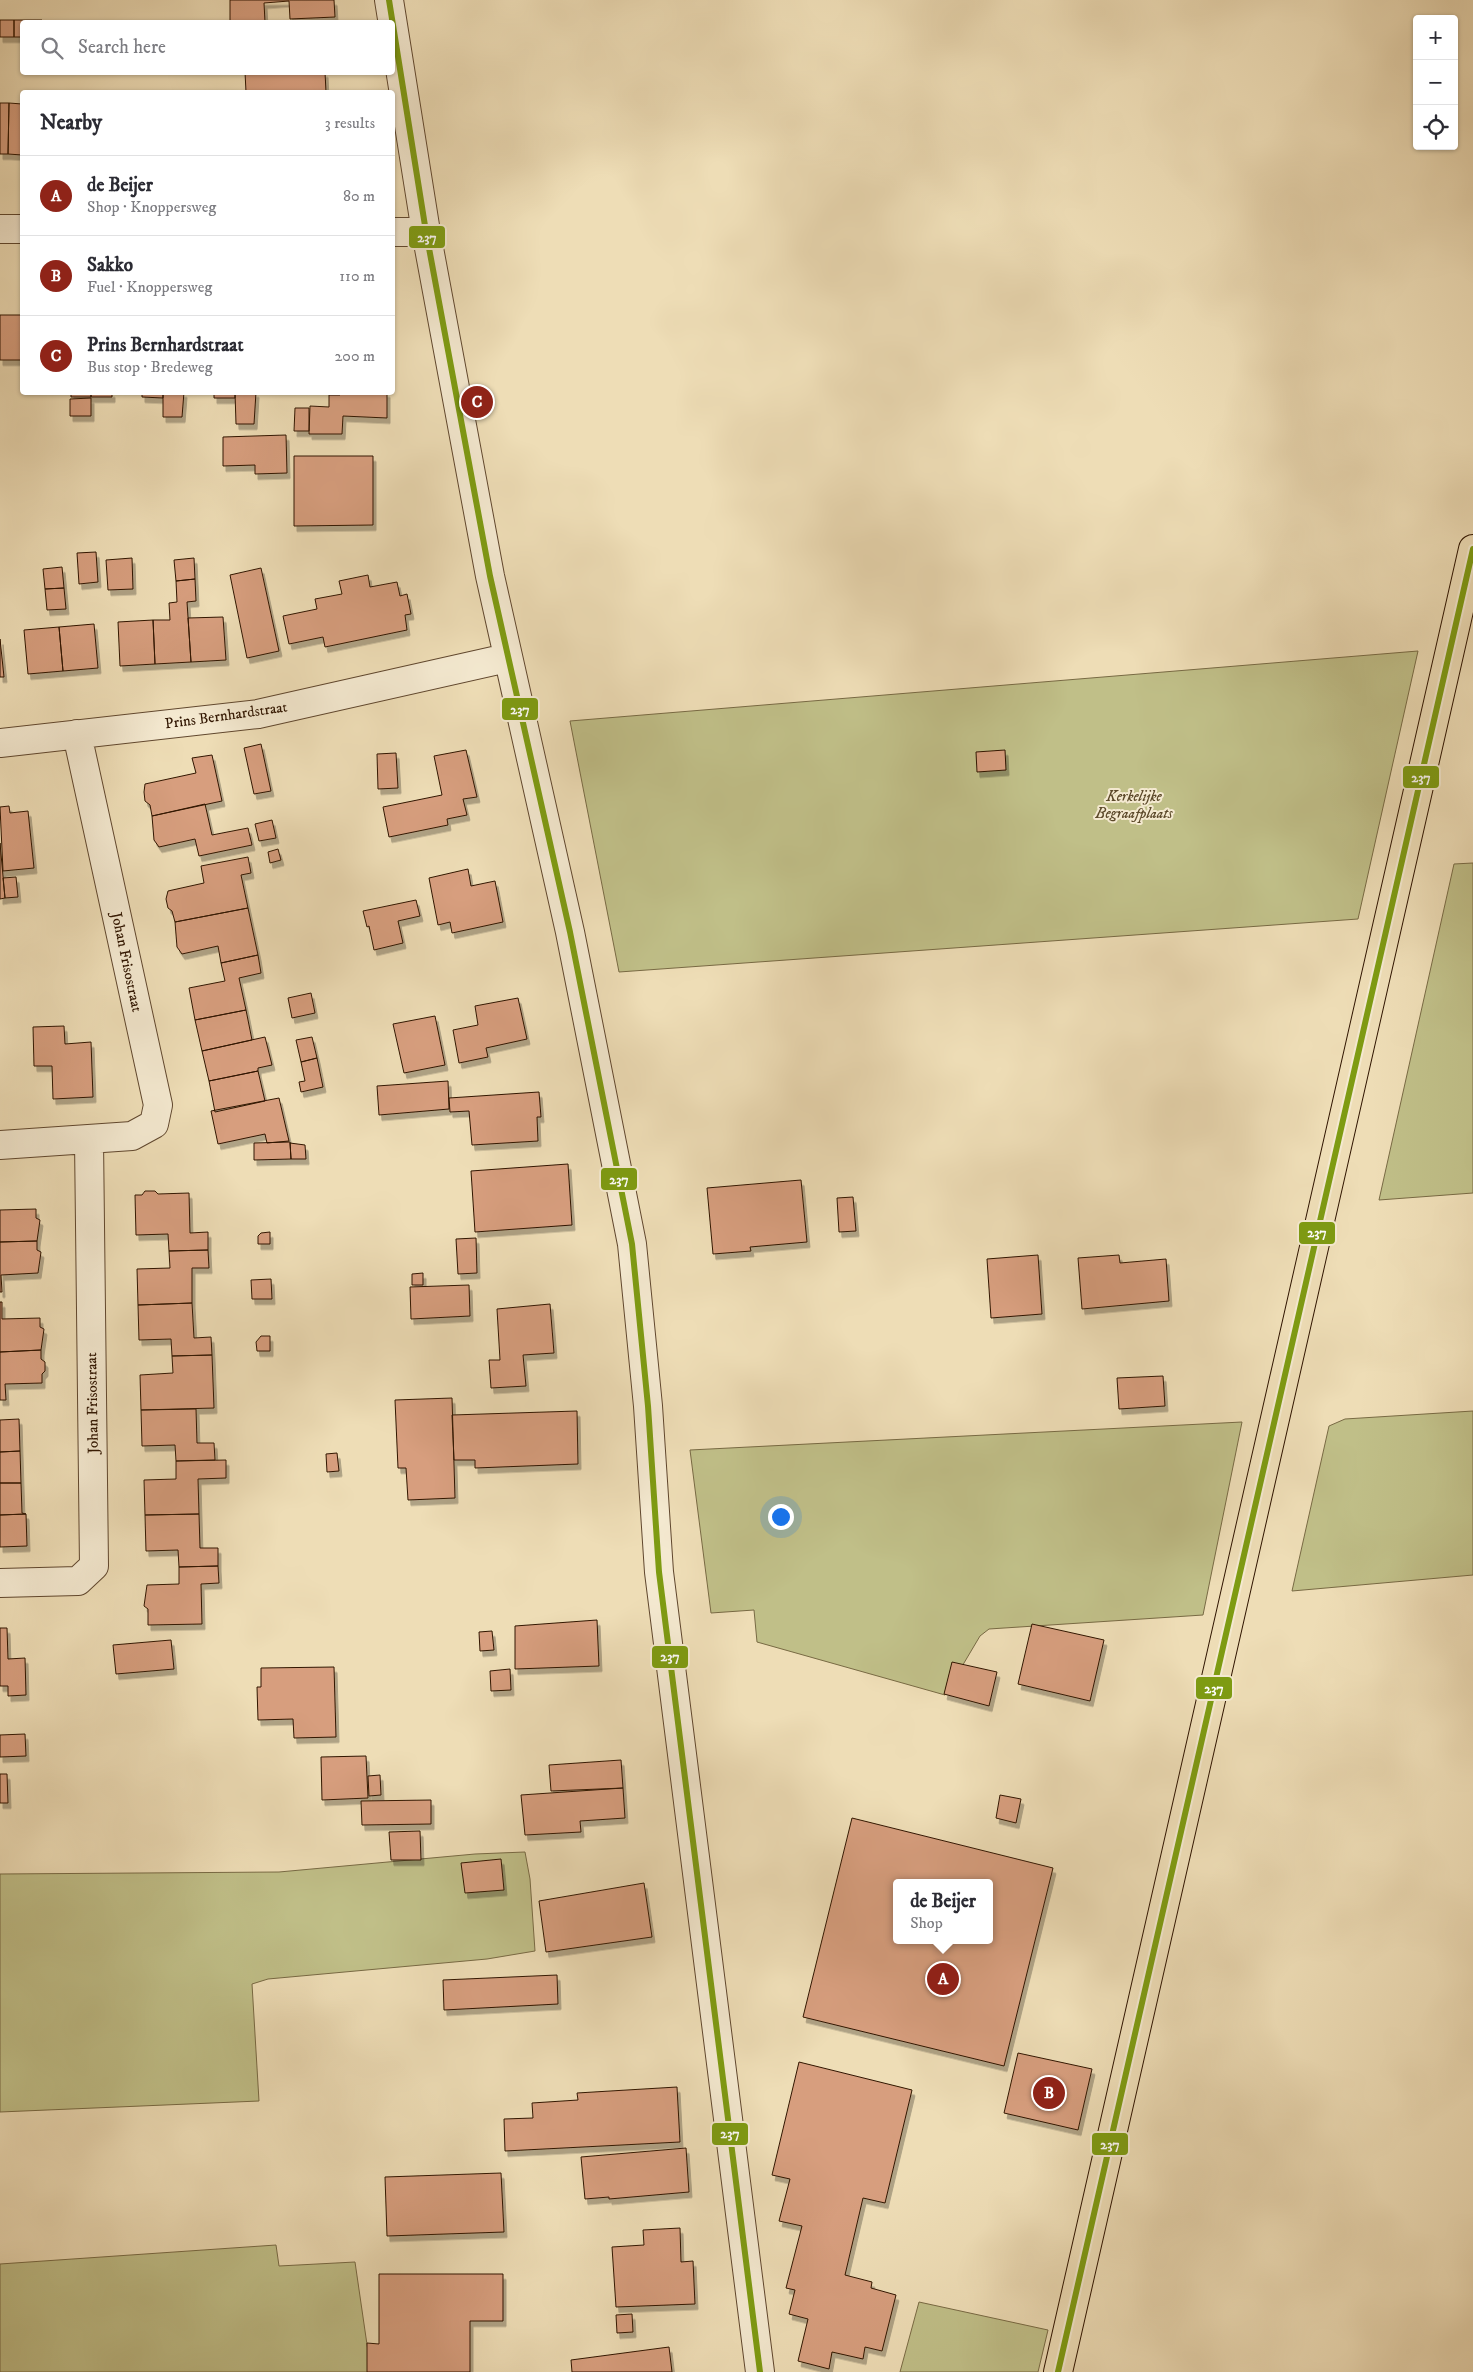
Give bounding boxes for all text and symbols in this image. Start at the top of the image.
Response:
map controls [1413,15,1458,150]
button: + [1413,15,1458,60]
search box [20,20,395,75]
icon: search [38,34,66,62]
text: Search here [78,36,166,59]
button: − [1413,60,1458,105]
button: locate [1413,105,1458,150]
text: Nearby [40,110,102,136]
text: 3 results [325,113,375,133]
text: de Beijer [87,174,153,197]
text: A [51,186,61,206]
text: 80 m [343,186,375,206]
text: Shop · Knoppersweg [87,197,216,217]
line badge: 237 [408,225,446,249]
text: 237 [417,229,437,247]
text: Sakko [87,254,133,277]
text: B [51,266,61,286]
text: 110 m [339,266,375,286]
text: Fuel · Knoppersweg [87,277,212,297]
text: Prins Bernhardstraat [87,334,243,357]
text: C [51,346,61,366]
text: 200 m [334,346,375,366]
text: Bus stop · Bredeweg [87,357,212,377]
pin: C [461,383,493,421]
street label: Prins Bernhardstraat [164,697,289,733]
line badge: 237 [501,697,539,721]
text: 237 [510,701,530,719]
line badge: 237 [1402,765,1440,789]
text: 237 [1411,769,1431,787]
park label: Kerkelijke Begraafplaats [1095,787,1173,823]
street label: Johan Frisostraat [106,909,146,1014]
line badge: 237 [600,1167,638,1191]
text: 237 [609,1171,629,1189]
line badge: 237 [1298,1221,1336,1245]
text: 237 [1307,1224,1327,1242]
street label: Johan Frisostraat [82,1352,103,1456]
your location [768,1504,794,1530]
line badge: 237 [651,1645,689,1669]
text: 237 [660,1648,680,1666]
line badge: 237 [1195,1676,1233,1700]
text: 237 [1204,1680,1224,1698]
popup [893,1879,993,1944]
text: de Beijer [910,1890,976,1913]
text: Shop [910,1913,943,1933]
pin: A [927,1960,959,1998]
pin: B [1033,2074,1065,2112]
line badge: 237 [711,2122,749,2146]
text: 237 [720,2125,740,2143]
line badge: 237 [1091,2132,1129,2156]
text: 237 [1100,2136,1120,2154]

